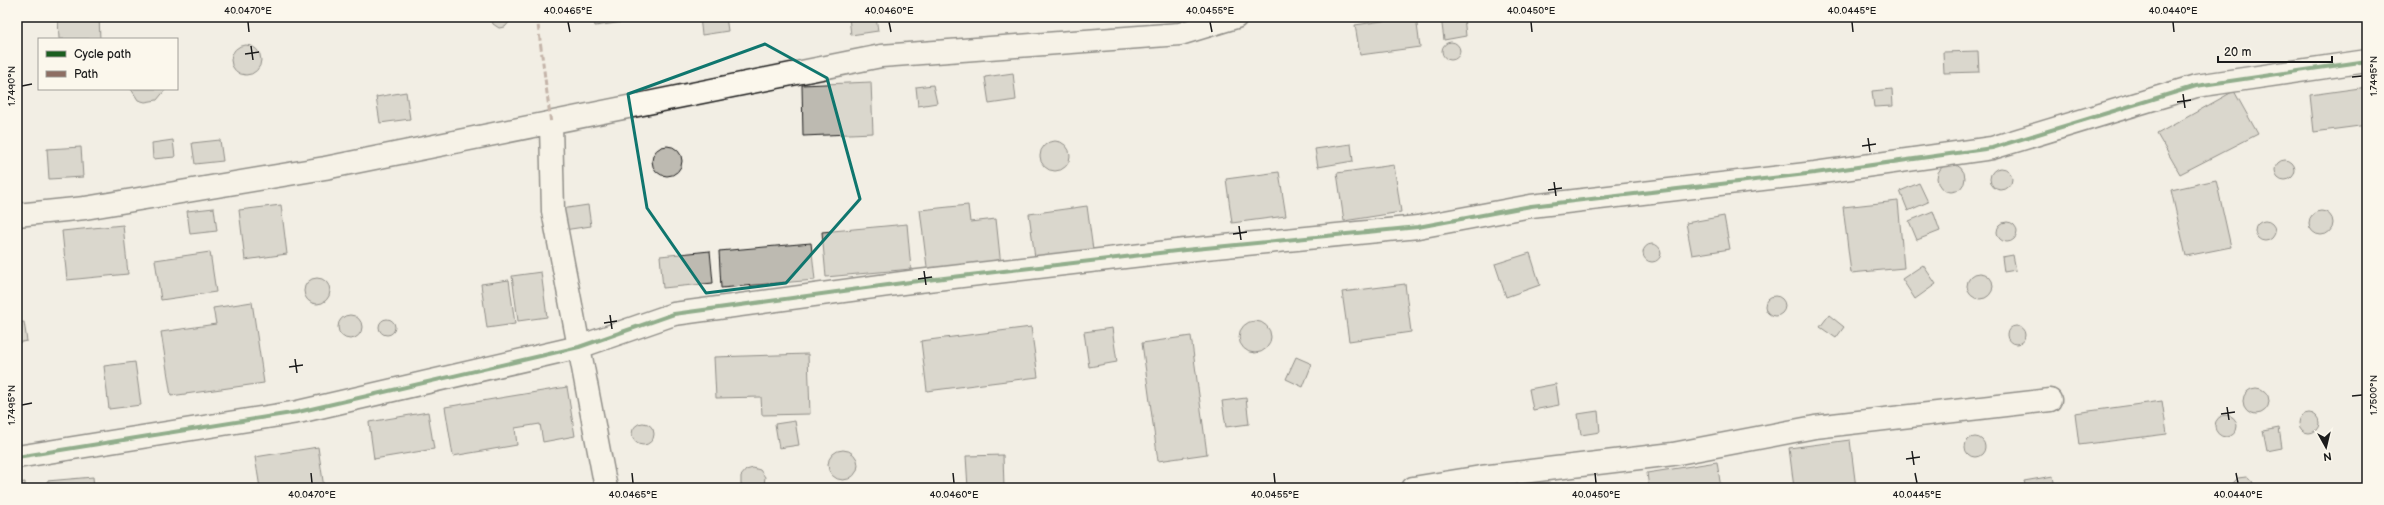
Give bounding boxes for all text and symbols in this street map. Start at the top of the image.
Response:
text: 40.0470°E [224,5,272,17]
text: 40.0465°E [544,5,593,17]
text: 40.0460°E [864,5,914,17]
text: 40.0455°E [1186,5,1235,17]
text: 40.0450°E [1507,5,1556,17]
text: 40.0445°E [1828,5,1877,17]
text: 40.0440°E [2148,5,2198,17]
legend [38,38,178,90]
scale bar [2218,38,2332,64]
text: 20 m [2224,45,2251,60]
text: Cycle path [74,47,131,62]
text: 1.7495°N [2368,56,2380,96]
text: 1.7490°N [6,66,18,106]
text: Path [74,67,99,82]
text: 1.7500°N [2368,375,2380,415]
text: 1.7495°N [6,385,18,425]
north arrow [2306,427,2346,467]
text: N [2322,449,2332,463]
text: 40.0470°E [288,489,336,501]
text: 40.0465°E [609,489,658,501]
text: 40.0460°E [929,489,979,501]
text: 40.0455°E [1251,489,1300,501]
text: 40.0450°E [1572,489,1621,501]
text: 40.0445°E [1893,489,1942,501]
text: 40.0440°E [2213,489,2263,501]

